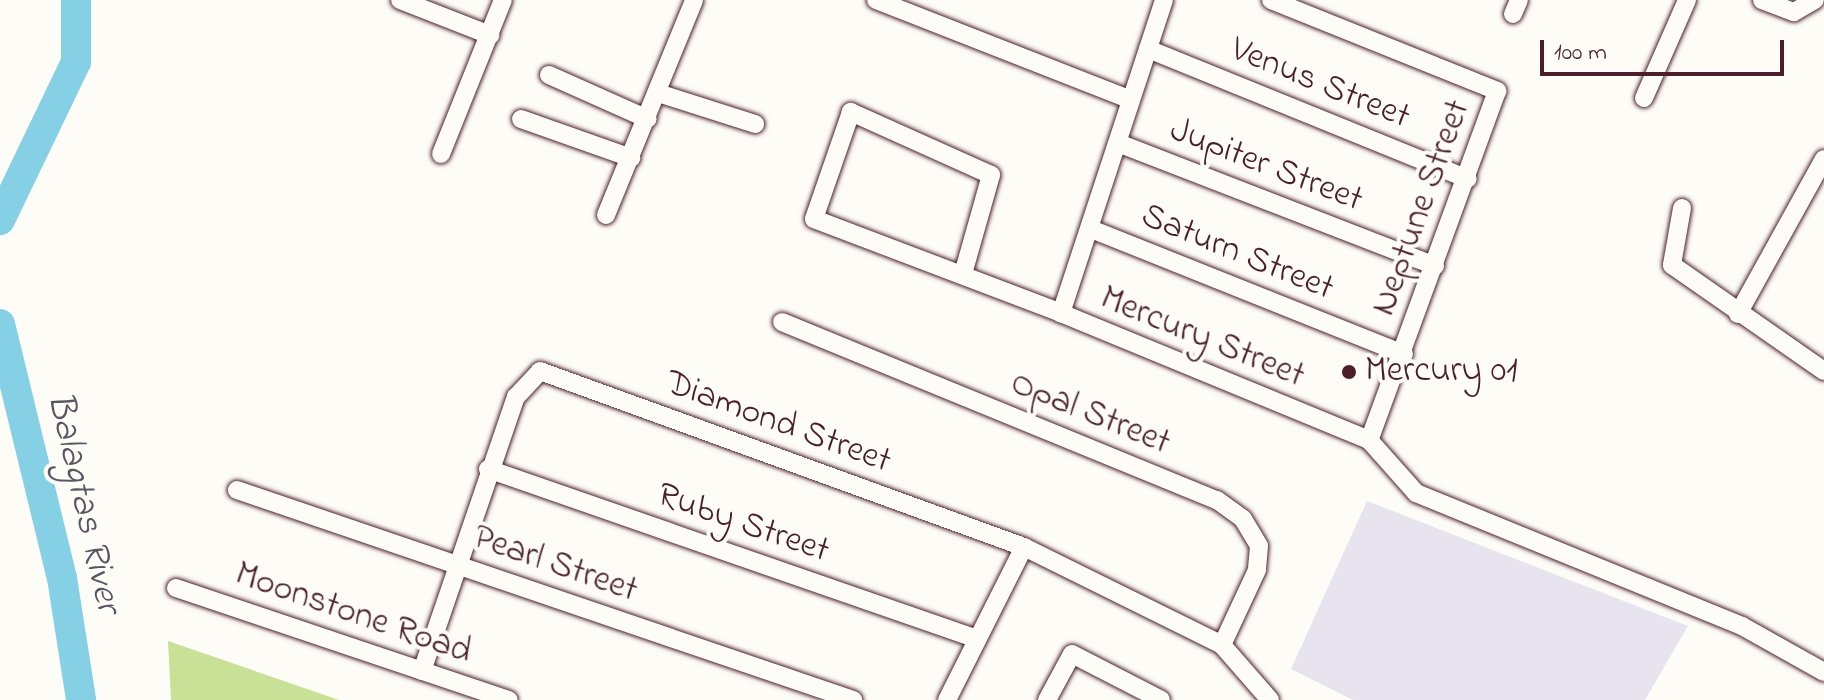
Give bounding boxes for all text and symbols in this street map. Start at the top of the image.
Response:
scale bar [1544,24,1788,74]
street label: Venus Street [1224,29,1416,139]
text: 100 m [1554,36,1607,71]
street label: Neptune Street [1363,94,1481,322]
street label: Jupiter Street [1163,109,1369,223]
street label: Saturn Street [1134,195,1340,311]
street label: Mercury Street [1094,277,1310,399]
place label: Mercury 01 [1365,350,1518,394]
street label: Diamond Street [659,362,897,484]
street label: Opal Street [1004,362,1176,466]
marker: Mercury 01 [1340,363,1358,381]
water label: Balagtas River [35,388,129,618]
street label: Ruby Street [651,474,835,574]
street label: Pearl Street [467,517,643,613]
street label: Moonstone Road [229,553,477,675]

